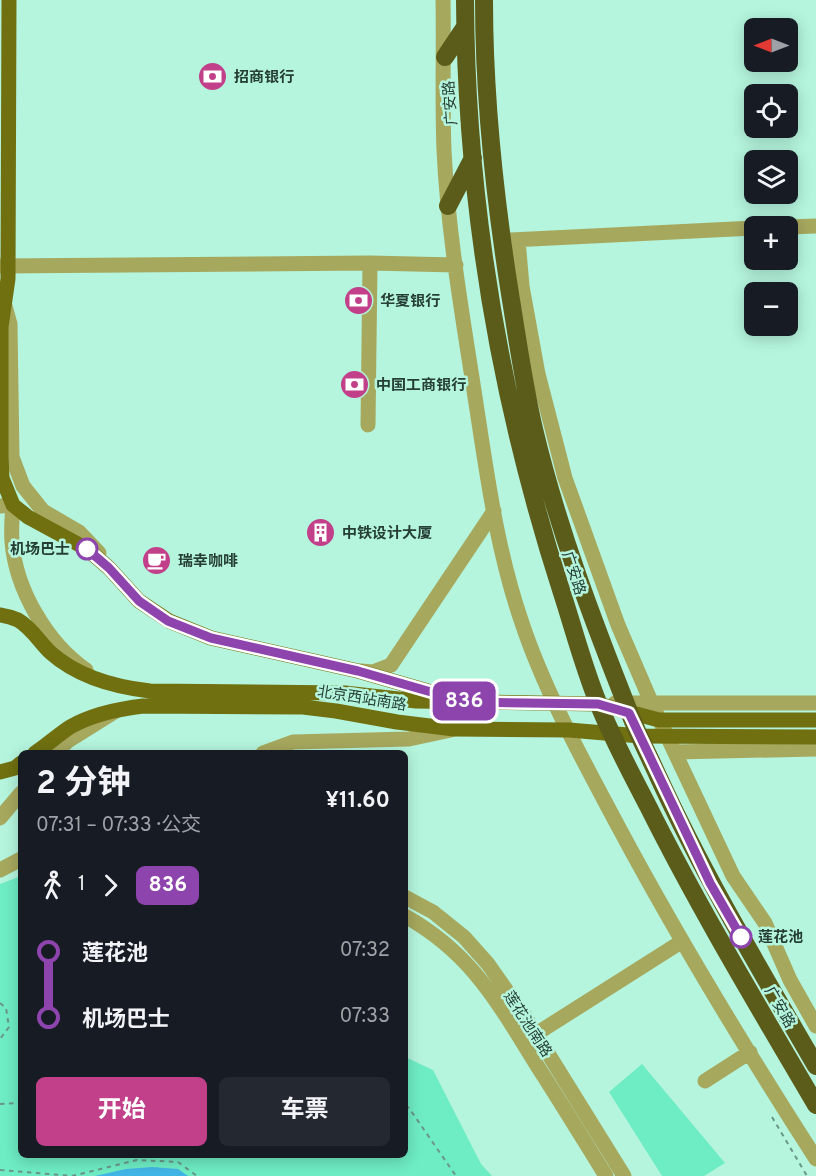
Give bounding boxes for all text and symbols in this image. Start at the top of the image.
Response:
north arrow [744,18,798,72]
map controls [744,18,798,336]
bank icon: 招商银行 [197,61,229,93]
place label: 招商银行 [234,69,294,88]
street label: 广安路 [440,80,463,126]
button: locate [744,84,798,138]
button: layers [744,150,798,204]
button: + [744,216,798,270]
button: − [744,282,798,336]
bank icon: 华夏银行 [343,285,375,317]
place label: 华夏银行 [380,292,440,312]
bank icon: 中国工商银行 [339,369,371,401]
place label: 中国工商银行 [376,377,466,396]
building icon: 中铁设计大厦 [305,517,337,549]
place label: 中铁设计大厦 [342,525,432,544]
marker: 机场巴士 [76,538,98,560]
place label: 机场巴士 [10,541,70,560]
cafe icon: 瑞幸咖啡 [141,545,173,577]
street label: 广安路 [557,549,589,598]
place label: 瑞幸咖啡 [178,553,238,572]
street label: 北京西站南路 [316,682,408,716]
line badge: 836 [430,682,498,720]
text: 836 [445,688,483,715]
text: 2 分钟 [36,764,130,806]
text: ¥11.60 [326,788,390,815]
text: 07:31 – 07:33 · 公交 [36,813,201,839]
icon: walk [36,869,69,902]
icon: forward [94,869,127,902]
text: 1 [78,872,85,898]
text: 836 [148,872,187,899]
marker: 莲花池 [730,926,752,948]
place label: 莲花池 [758,929,803,948]
text: 07:32 [340,938,390,964]
text: 莲花池 [82,941,148,968]
street label: 广安路 [759,984,798,1032]
street label: 莲花池南路 [498,988,555,1061]
text: 07:33 [340,1004,390,1030]
text: 机场巴士 [82,1007,170,1034]
button: 开始 [36,1077,207,1146]
button: 车票 [219,1077,390,1146]

